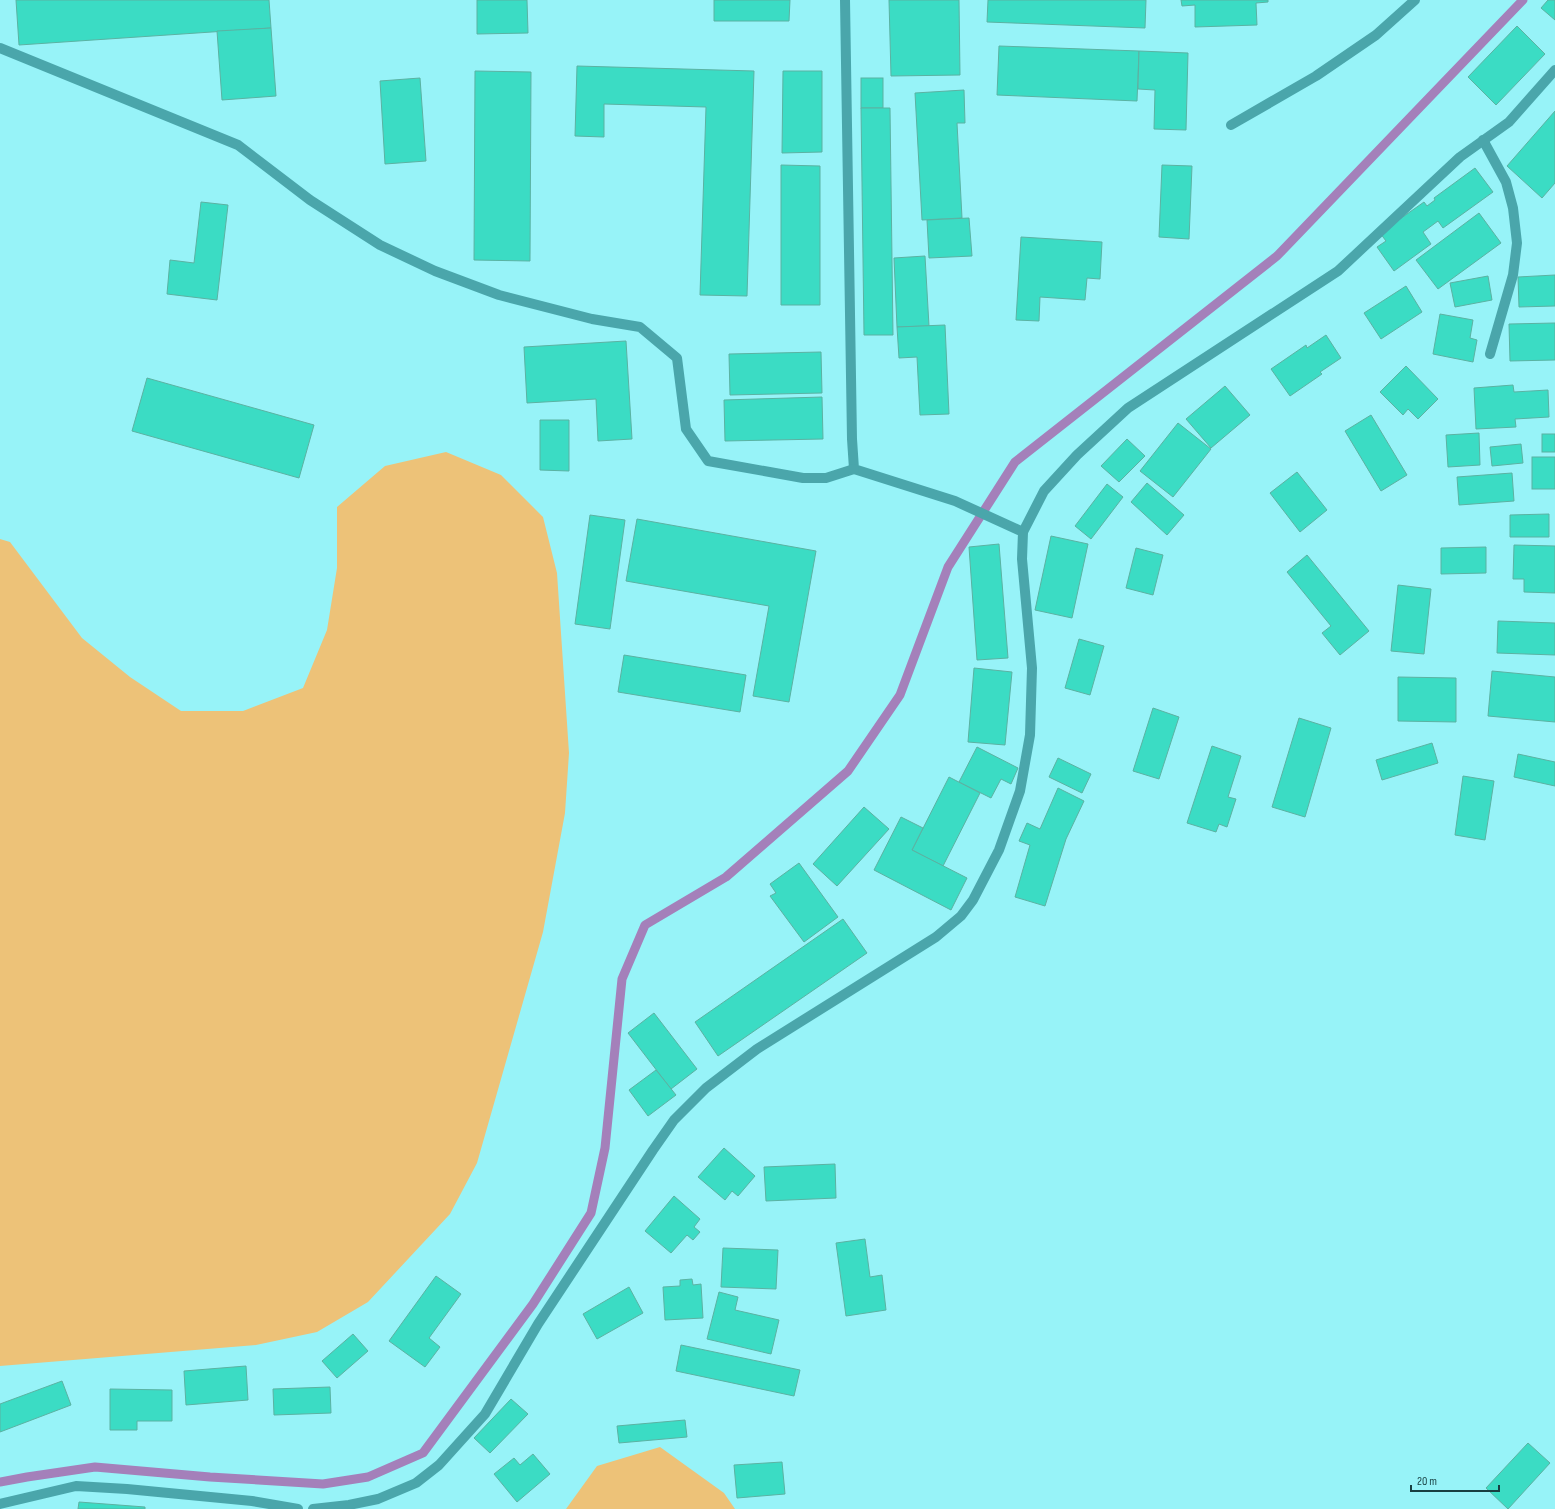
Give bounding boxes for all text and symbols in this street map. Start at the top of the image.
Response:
scale bar [1411,1467,1499,1493]
text: 20 m [1417,1474,1437,1489]

